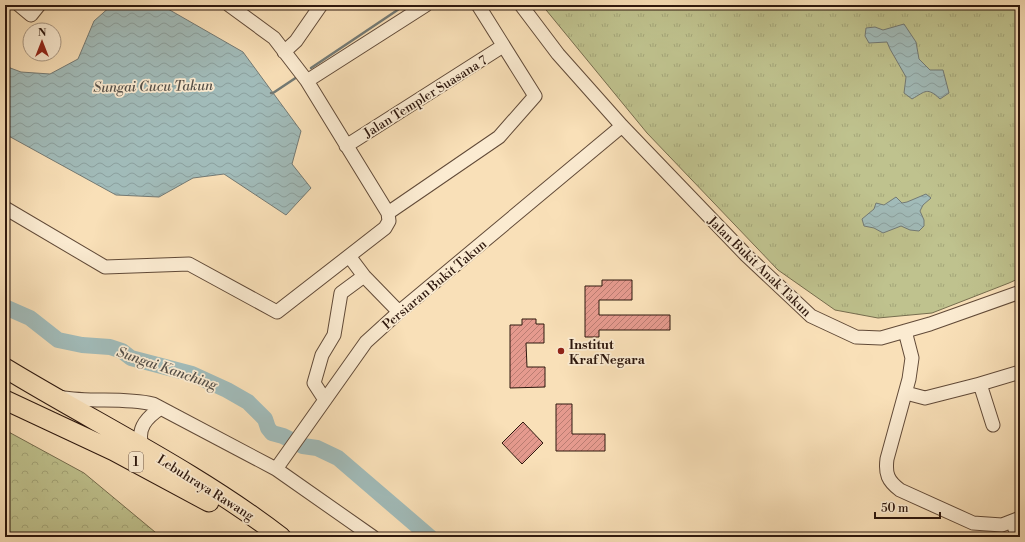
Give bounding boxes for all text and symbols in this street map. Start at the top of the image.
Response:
north arrow [22,22,62,62]
text: N [38,26,47,40]
street label: Jalan Templer Suasana 7 [360,52,490,142]
water label: Sungai Cucu Takun [93,77,213,97]
street label: Jalan Bukit Anak Takun [704,212,815,320]
street label: Persiaran Bukit Takun [379,236,490,333]
place label: Institut Kraf Negara [569,337,646,368]
water label: Sungai Kanching [114,343,220,395]
marker: Institut Kraf Negara [556,346,566,356]
road number: 1 [129,452,143,472]
street label: Lebuhraya Rawang [154,452,257,524]
scale bar [875,494,940,520]
text: 50 m [881,501,909,516]

